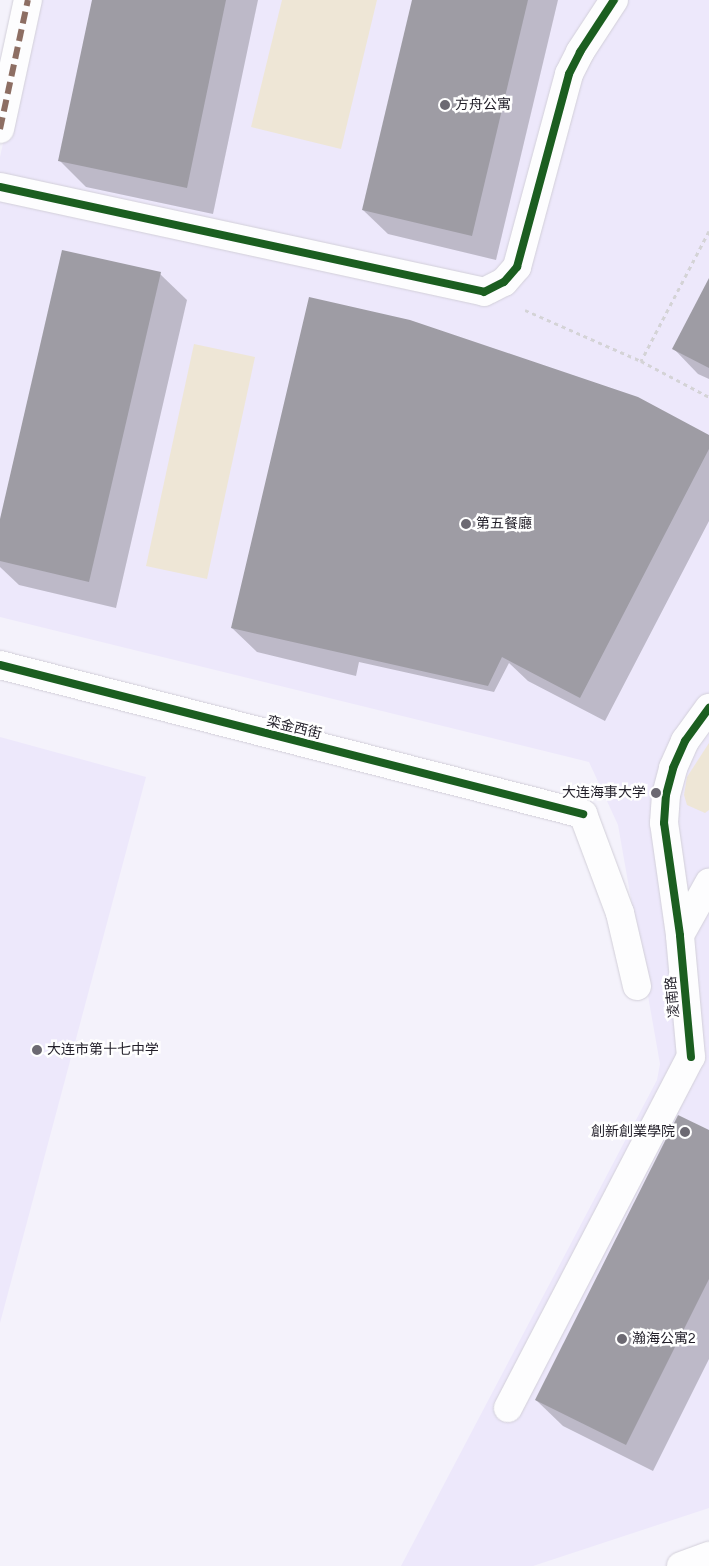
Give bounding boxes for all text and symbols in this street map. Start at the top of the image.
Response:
place label: 方舟公寓 [455,97,511,113]
marker: 方舟公寓 [439,99,451,111]
place label: 第五餐廳 [476,516,532,532]
marker: 第五餐廳 [460,518,472,530]
street label: 栾金西街 [265,713,323,743]
place label: 大连海事大学 [562,785,646,801]
marker: 大连海事大学 [650,787,662,799]
street label: 凌南路 [663,975,683,1019]
place label: 大连市第十七中学 [47,1042,159,1058]
marker: 大连市第十七中学 [31,1044,43,1056]
place label: 創新創業學院 [591,1124,675,1140]
marker: 創新創業學院 [679,1126,691,1138]
place label: 瀚海公寓2 [632,1331,696,1347]
marker: 瀚海公寓2 [616,1333,628,1345]

